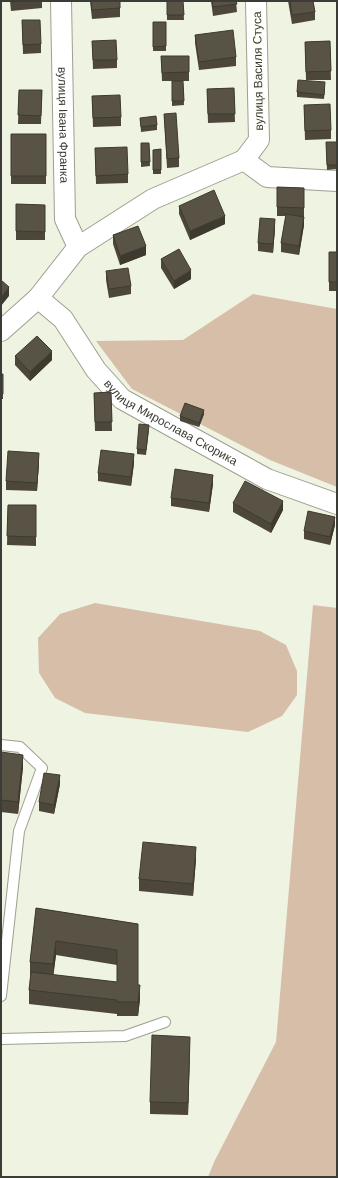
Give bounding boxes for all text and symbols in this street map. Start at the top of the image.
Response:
street label: вулиця Василя Стуса [249,11,267,131]
street label: вулиця Івана Франка [54,67,72,184]
street label: вулиця Мирослава Скорика [100,376,241,469]

